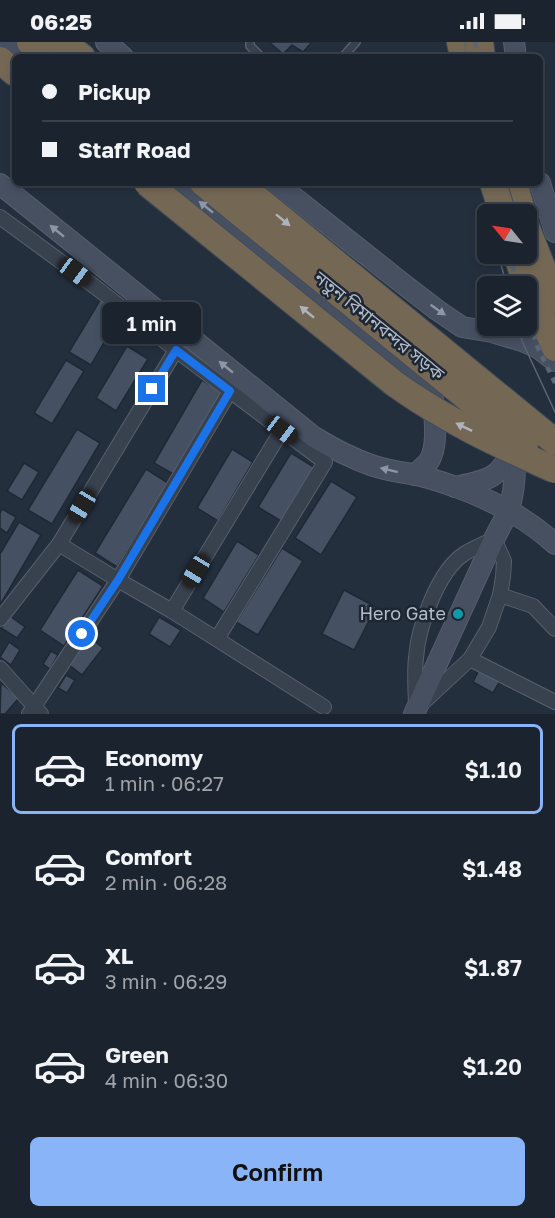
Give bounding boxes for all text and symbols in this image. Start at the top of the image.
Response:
text: 06:25 [30,8,92,35]
text: Pickup [78,78,151,105]
text: Staff Road [78,136,191,163]
one-way arrow [198,200,214,213]
north arrow [477,204,537,264]
map controls [477,204,537,336]
one-way arrow [276,213,291,226]
one-way arrow [50,225,65,238]
car [55,254,95,290]
street label: নতুন বিমানবন্দর সড়ক [309,265,449,385]
button: layers [477,276,537,336]
callout: 1 min [102,302,201,344]
one-way arrow [429,304,445,316]
one-way arrow [299,306,315,319]
text: 1 min [126,311,177,335]
one-way arrow [218,361,233,373]
route end [138,375,165,402]
car [262,412,302,448]
one-way arrow [456,422,473,431]
one-way arrow [379,464,398,474]
car [65,486,99,526]
car [179,551,213,591]
place label: Hero Gate [359,602,446,624]
marker: Hero Gate [451,607,465,621]
route start [68,620,95,647]
icon: car [33,742,87,796]
text: Economy [105,744,203,771]
text: $1.10 [464,756,522,783]
text: 1 min · 06:27 [105,771,224,795]
icon: car [33,841,87,895]
text: Comfort [105,843,192,870]
text: $1.48 [462,855,522,882]
text: 2 min · 06:28 [105,870,227,894]
icon: car [33,940,87,994]
text: XL [105,942,133,969]
text: $1.87 [464,954,522,981]
text: 3 min · 06:29 [105,969,227,993]
icon: car [33,1039,87,1093]
text: Green [105,1041,169,1068]
text: $1.20 [462,1053,522,1080]
text: 4 min · 06:30 [105,1068,228,1092]
button: Confirm [30,1137,525,1206]

